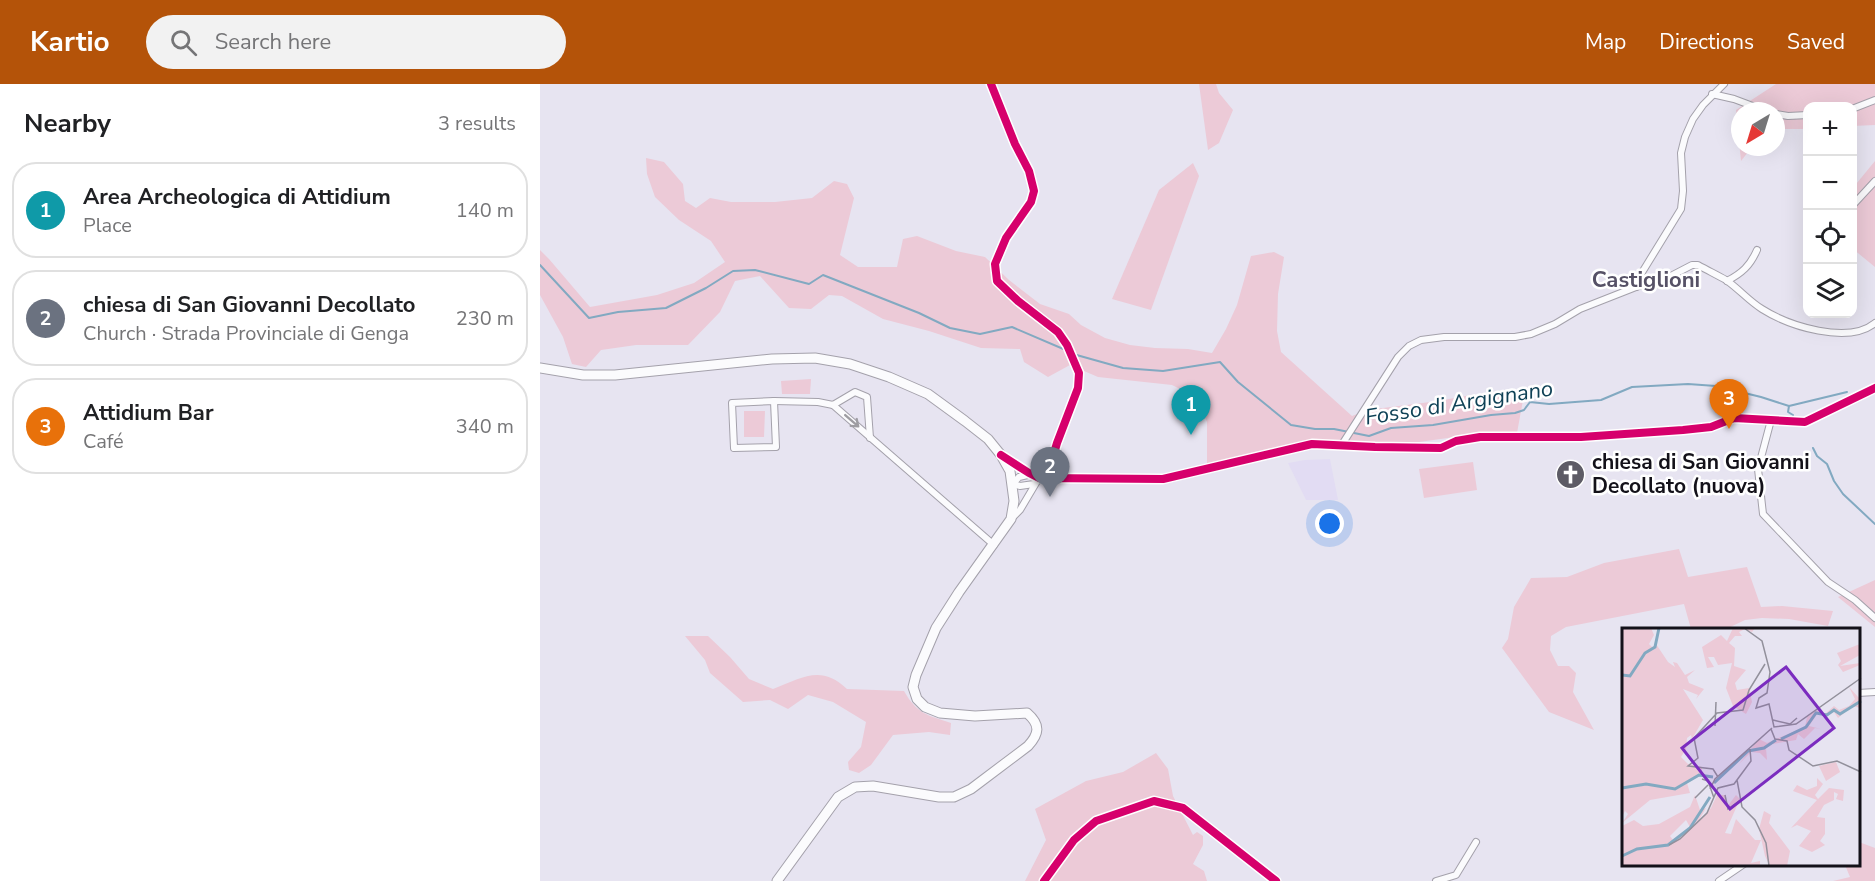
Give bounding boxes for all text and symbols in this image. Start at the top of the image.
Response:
search box [146,15,566,69]
text: Kartio [30,23,110,61]
icon: search [167,26,200,59]
text: Search here [215,27,331,57]
text: Map [1585,28,1626,56]
text: Directions [1659,28,1754,56]
text: Saved [1787,28,1845,56]
north arrow [1731,102,1785,156]
map controls [1803,102,1857,318]
button: + [1803,102,1857,156]
text: Nearby [24,106,111,141]
text: 3 results [438,110,516,137]
button: − [1803,156,1857,210]
text: Area Archeologica di Attidium [83,182,391,212]
text: 1 [40,197,52,224]
text: 140 m [456,197,514,224]
button: locate [1803,210,1857,264]
text: Place [83,212,132,239]
button: layers [1803,264,1857,318]
district label: Castiglioni [1592,265,1700,295]
text: chiesa di San Giovanni Decollato [83,290,416,320]
text: 2 [40,305,52,332]
text: 230 m [456,305,514,332]
text: Church · Strada Provinciale di Genga [83,320,409,347]
water label: Fosso di Argignano [1363,373,1555,433]
pin: 3 [1710,380,1748,429]
pin: 1 [1172,386,1210,435]
text: Attidium Bar [83,398,214,428]
text: 3 [40,413,52,440]
text: 340 m [456,413,514,440]
one-way arrow [843,414,859,428]
text: Café [83,428,124,455]
pin: 2 [1030,448,1070,497]
place label: chiesa di San Giovanni Decollato (nuova) [1592,448,1810,500]
church icon: chiesa di San Giovanni Decollato (nuova) [1555,458,1587,490]
your location [1315,509,1344,538]
inset map [1622,628,1860,866]

